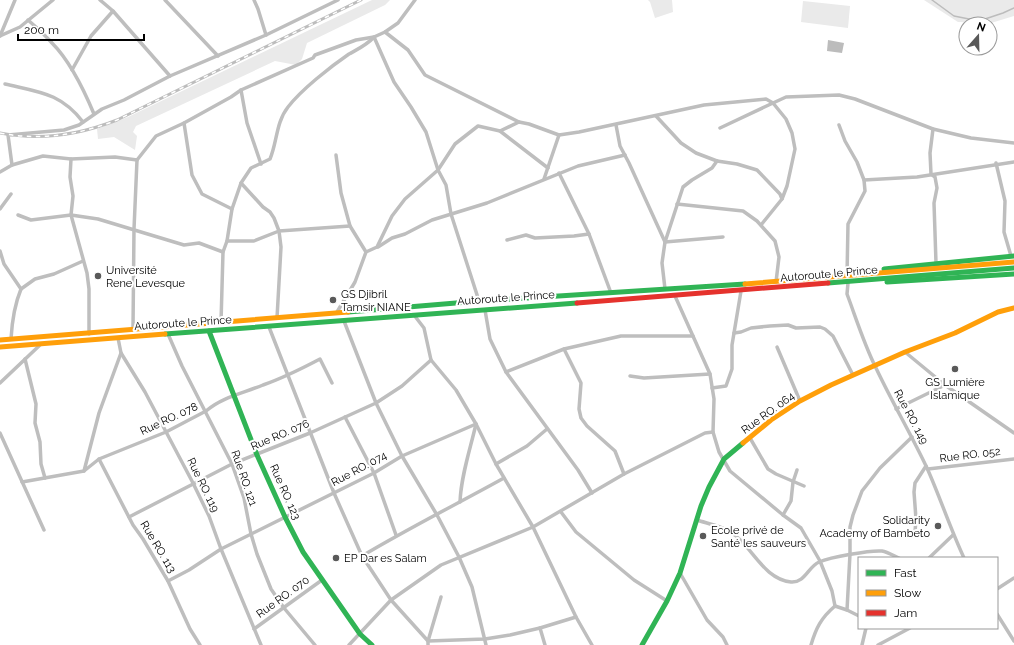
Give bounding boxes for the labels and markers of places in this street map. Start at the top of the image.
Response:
place label: Université Rene Levesque [106,264,185,290]
marker: Université Rene Levesque [93,271,103,281]
place label: GS Djibril Tamsir NIANE [341,288,411,314]
marker: GS Djibril Tamsir NIANE [328,295,338,305]
marker: GS Lumière Islamique [950,364,960,374]
place label: GS Lumière Islamique [925,376,985,402]
place label: Solidarity Academy of Bambeto [820,514,930,540]
marker: Solidarity Academy of Bambeto [933,521,943,531]
place label: Ecole privé de Santé les sauveurs [711,524,806,550]
marker: Ecole privé de Santé les sauveurs [698,531,708,541]
place label: EP Dar es Salam [344,552,427,565]
marker: EP Dar es Salam [331,553,341,563]

